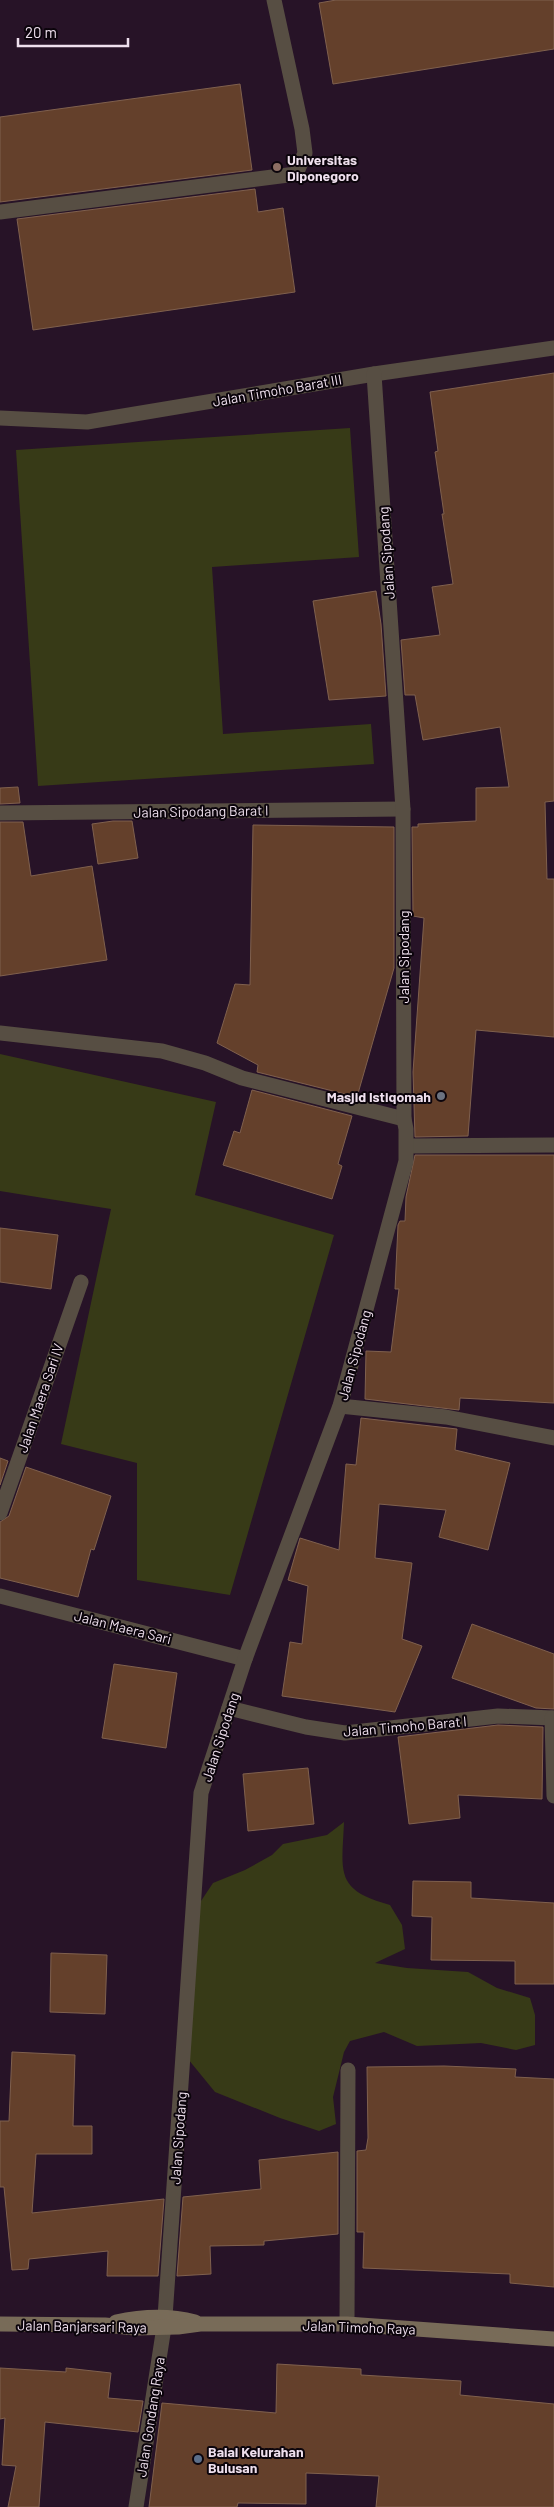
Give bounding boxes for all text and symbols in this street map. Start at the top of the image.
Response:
scale bar [18,15,128,47]
text: 20 m [25,23,57,41]
place label: Universitas Diponegoro [287,151,359,184]
marker: Universitas Diponegoro [271,161,283,173]
street label: Jalan Timoho Barat III [211,370,343,410]
street label: Jalan Sipodang [374,506,398,600]
street label: Jalan Sipodang Barat I [133,801,269,821]
street label: Jalan Sipodang [395,911,412,1003]
place label: Masjid Istiqomah [327,1088,431,1105]
marker: Masjid Istiqomah [435,1090,447,1102]
street label: Jalan Sipodang [334,1308,374,1402]
street label: Jalan Maera Sari IV [13,1341,67,1455]
street label: Jalan Maera Sari [73,1607,173,1647]
street label: Jalan Sipodang [198,1690,242,1784]
street label: Jalan Timoho Barat I [343,1712,467,1740]
street label: Jalan Sipodang [166,2091,190,2185]
street label: Jalan Banjarsari Raya [17,2316,147,2336]
street label: Jalan Timoho Raya [302,2317,416,2337]
street label: Jalan Gondang Raya [132,2356,168,2478]
place label: Balai Kelurahan Bulusan [208,2443,304,2476]
marker: Balai Kelurahan Bulusan [192,2453,204,2465]

